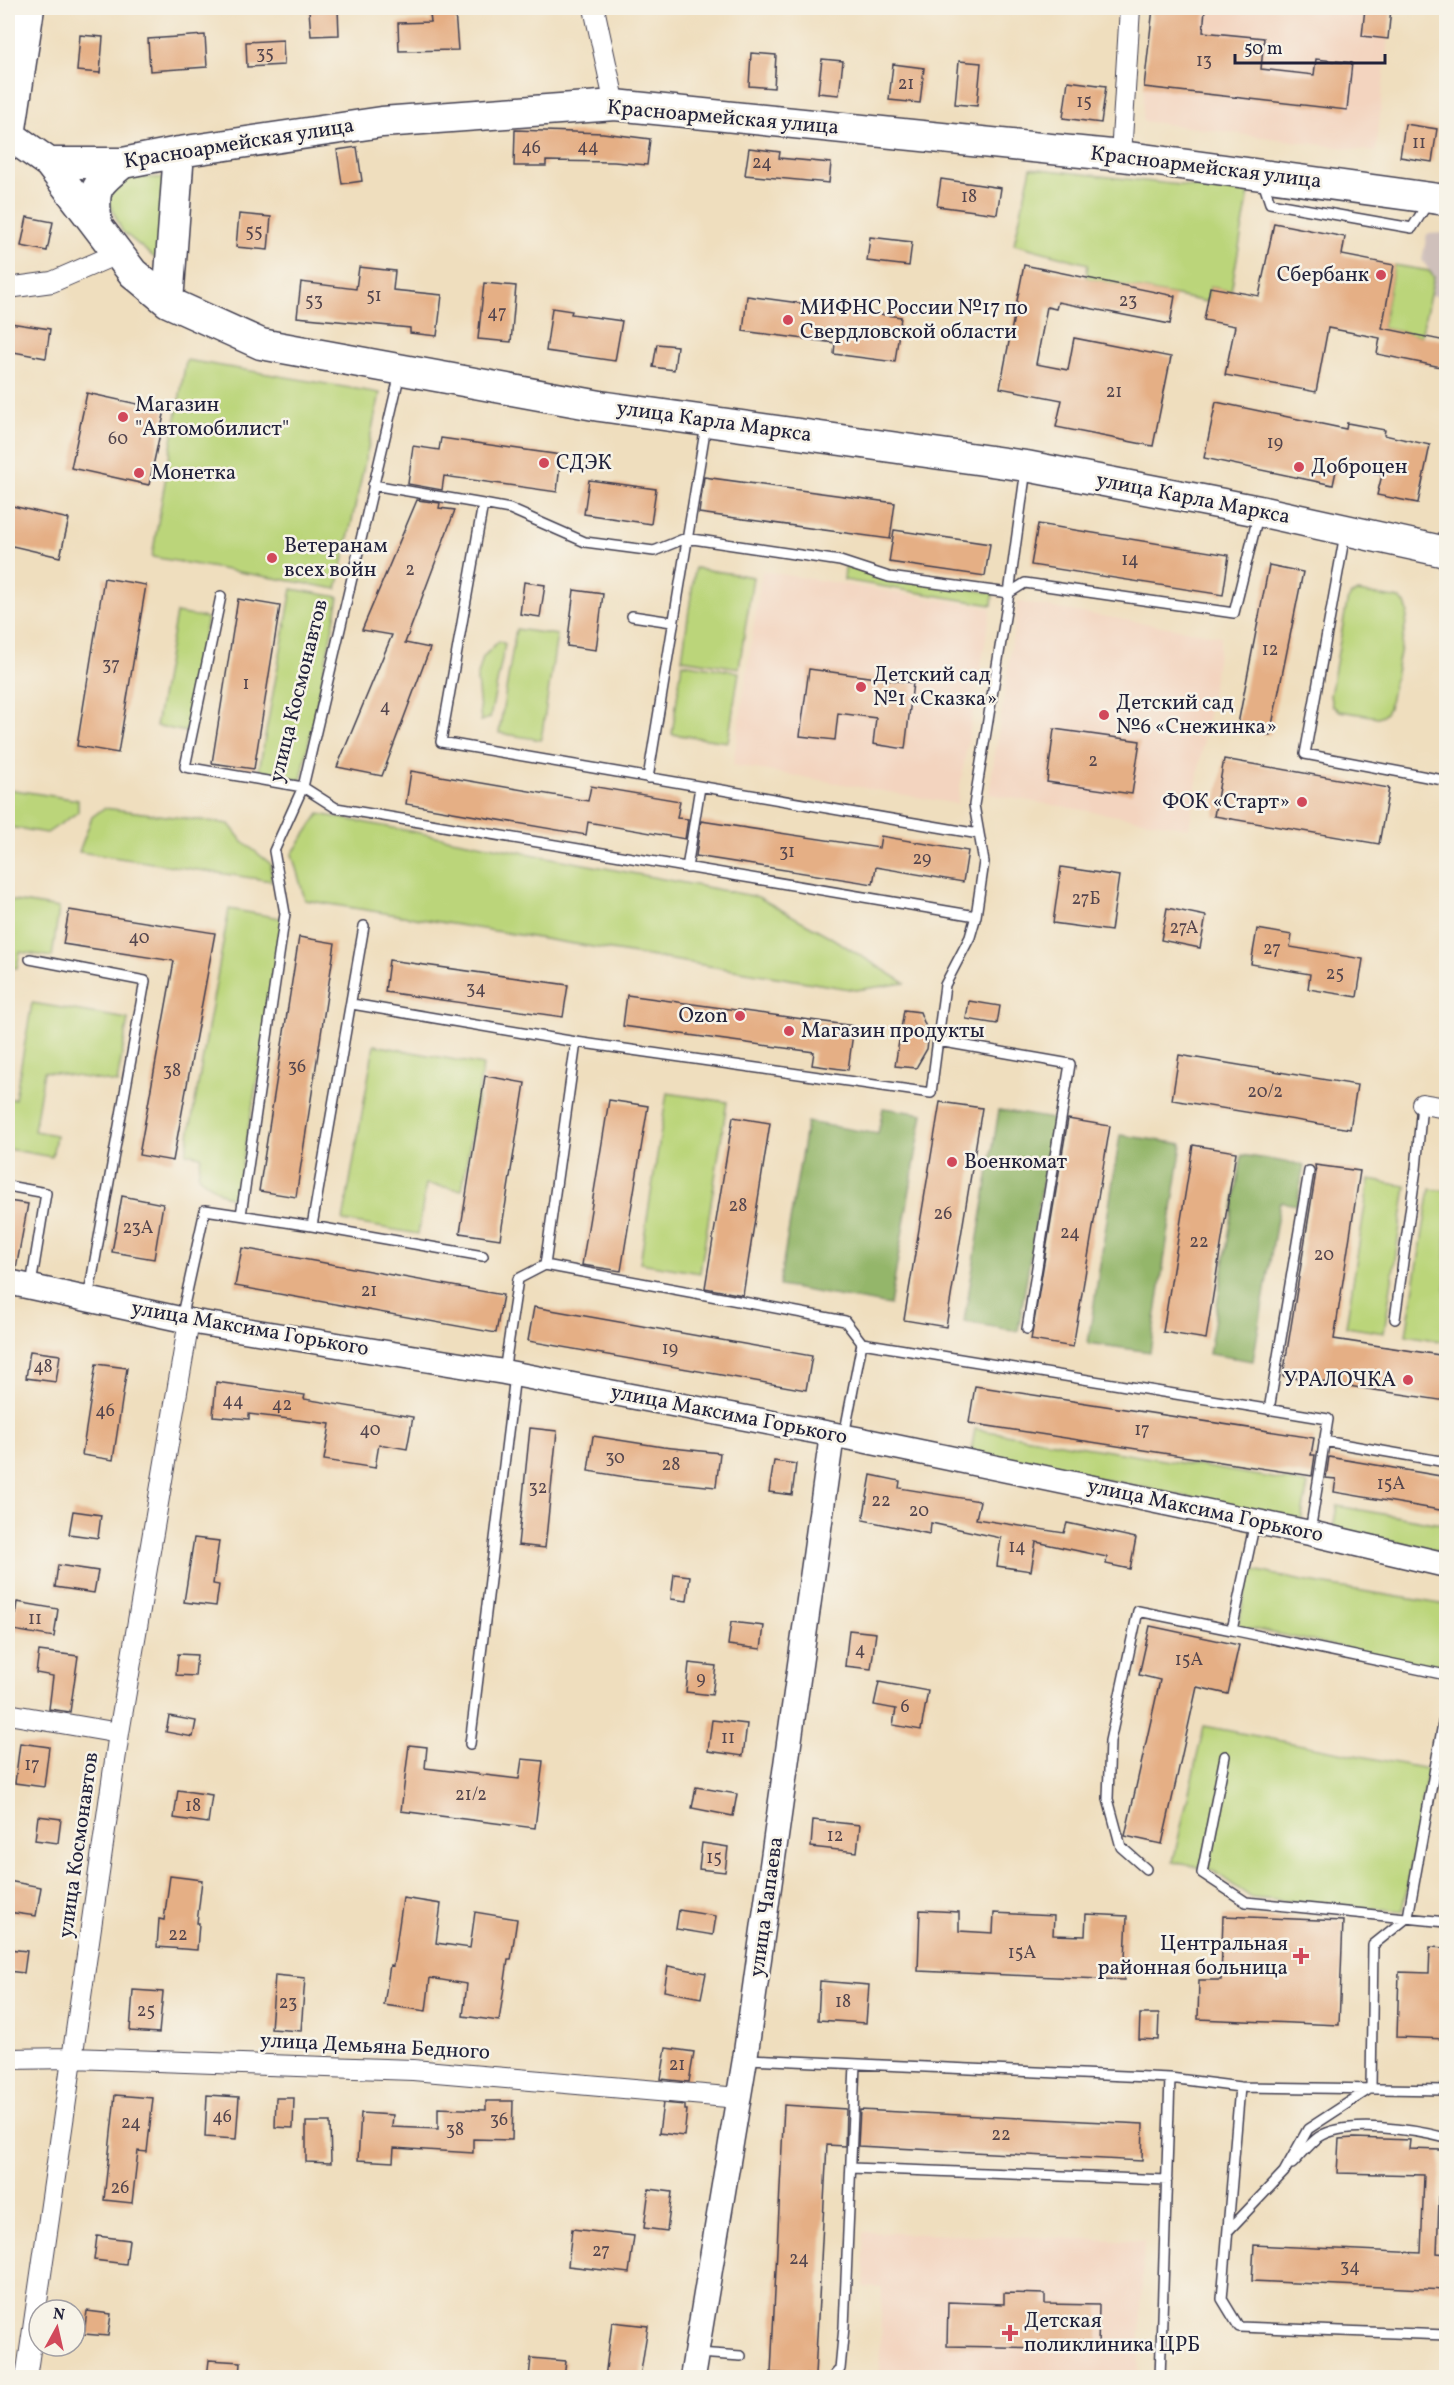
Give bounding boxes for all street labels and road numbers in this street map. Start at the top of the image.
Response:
street label: Красноармейская улица [606,93,840,143]
street label: Красноармейская улица [122,111,356,177]
street label: Красноармейская улица [1089,139,1323,197]
street label: улица Карла Маркса [614,394,814,450]
street label: улица Карла Маркса [1094,466,1292,532]
street label: улица Космонавтов [262,596,336,786]
street label: улица Максима Горького [129,1294,371,1364]
street label: улица Максима Горького [608,1378,850,1452]
street label: улица Максима Горького [1084,1472,1326,1550]
street label: улица Космонавтов [52,1750,106,1940]
street label: улица Чапаева [743,1835,791,1979]
street label: улица Демьяна Бедного [259,2026,491,2068]

